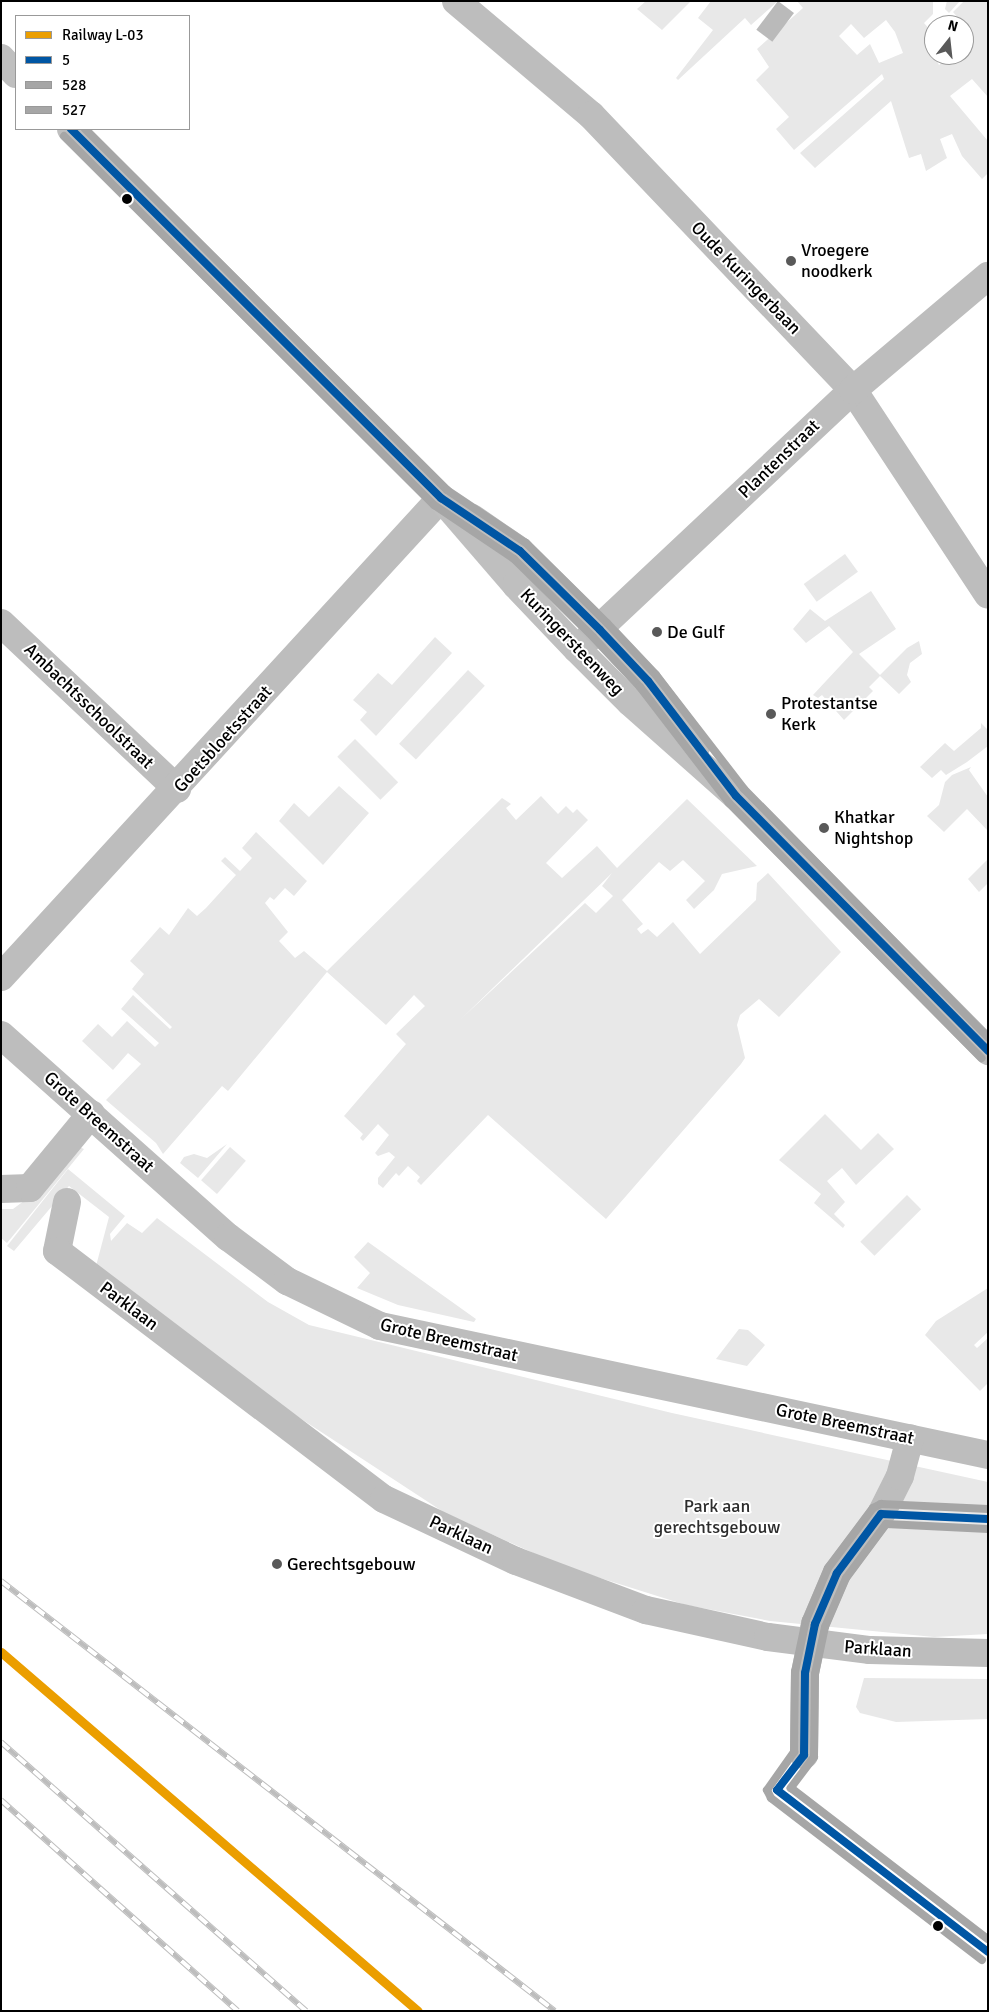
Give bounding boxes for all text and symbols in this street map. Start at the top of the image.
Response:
legend [15,15,190,130]
north arrow [924,15,974,65]
text: N [946,17,960,36]
text: Railway L-03 [62,26,144,44]
text: 5 [62,51,70,69]
text: 528 [62,76,86,94]
text: 527 [62,101,86,119]
unlabelled marker [122,194,132,204]
street label: Oude Kuringerbaan [687,217,805,339]
place label: Vroegere noodkerk [801,240,872,282]
marker: Vroegere noodkerk [785,255,797,267]
street label: Plantenstraat [734,415,824,503]
street label: Kuringersteenweg [516,584,628,700]
place label: De Gulf [667,621,724,643]
marker: De Gulf [651,626,663,638]
street label: Ambachtsschoolstraat [20,639,158,773]
street label: Goetsbloetsstraat [169,681,277,797]
place label: Protestantse Kerk [781,693,878,736]
marker: Protestantse Kerk [765,708,777,720]
place label: Khatkar Nightshop [834,807,913,850]
marker: Khatkar Nightshop [818,822,830,834]
street label: Grote Breemstraat [40,1067,158,1177]
street label: Parklaan [95,1277,163,1335]
street label: Grote Breemstraat [378,1314,520,1366]
street label: Grote Breemstraat [774,1399,916,1449]
park label: Park aan gerechtsgebouw [654,1496,780,1538]
street label: Parklaan [426,1511,496,1559]
place label: Gerechtsgebouw [287,1553,416,1575]
marker: Gerechtsgebouw [271,1558,283,1570]
street label: Parklaan [843,1636,913,1662]
unlabelled marker [933,1921,943,1931]

